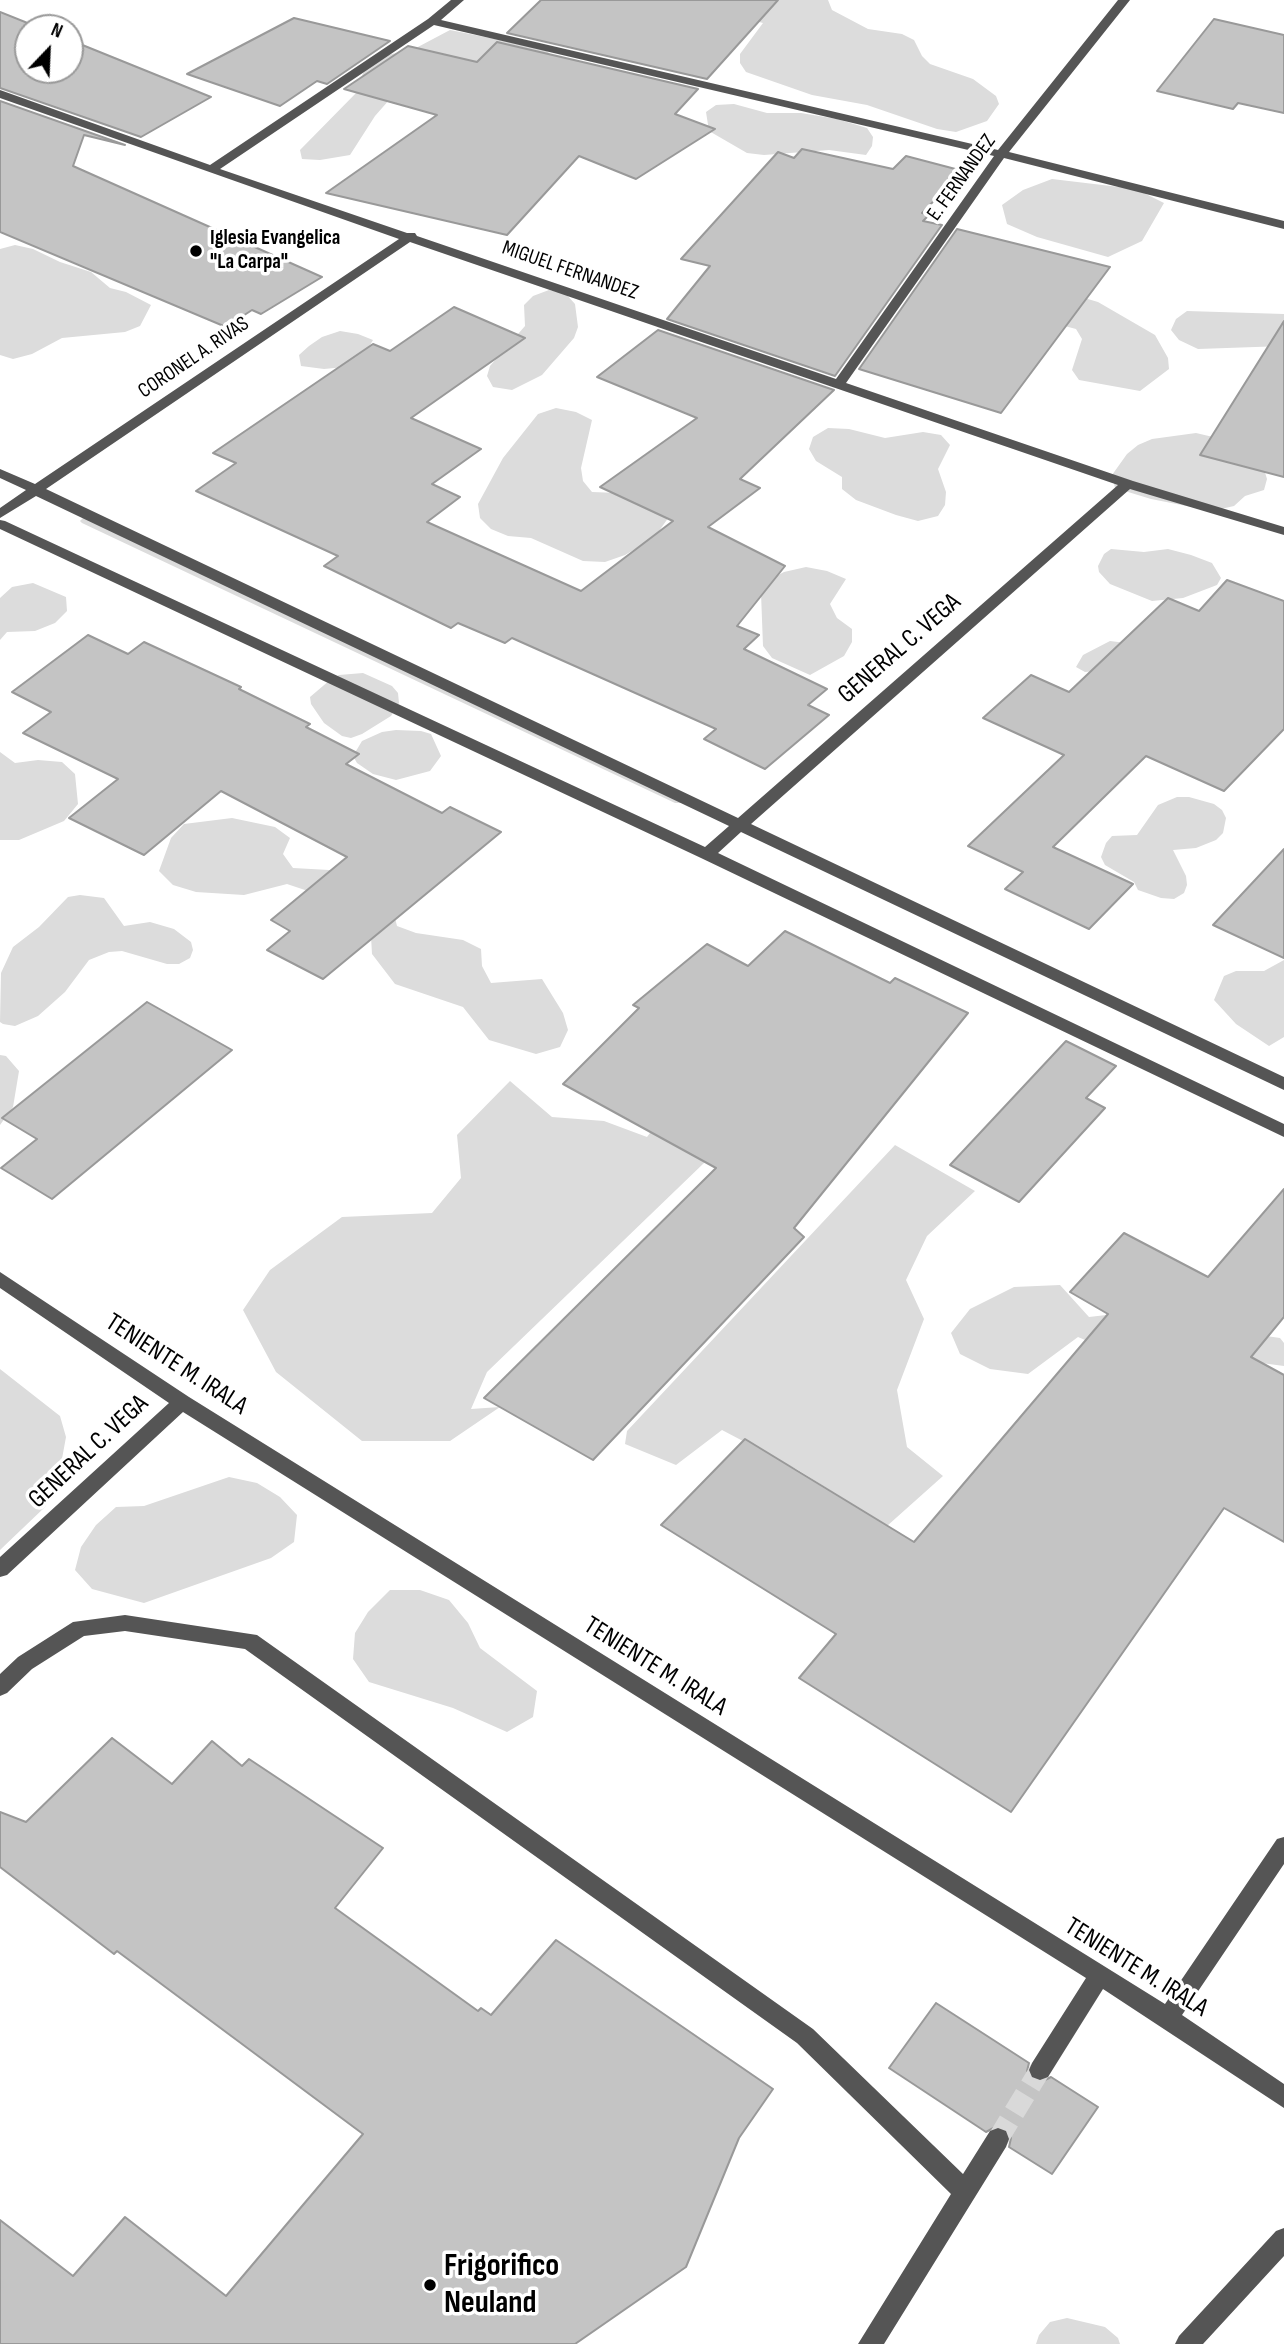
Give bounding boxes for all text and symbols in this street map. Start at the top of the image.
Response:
north arrow [14,14,84,84]
text: N [47,18,66,44]
street label: E. FERNANDEZ [922,130,1002,226]
place label: Iglesia Evangelica "La Carpa" [210,226,340,276]
street label: MIGUEL FERNANDEZ [499,236,641,306]
marker: Iglesia Evangelica "La Carpa" [188,243,204,259]
street label: CORONEL A. RIVAS [134,312,254,404]
street label: GENERAL C. VEGA [832,587,968,711]
street label: TENIENTE M. IRALA [99,1308,253,1422]
street label: GENERAL C. VEGA [23,1389,155,1515]
street label: TENIENTE M. IRALA [578,1611,732,1723]
street label: TENIENTE M. IRALA [1059,1912,1213,2024]
place label: Frigorifico Neuland [444,2248,559,2323]
marker: Frigorifico Neuland [422,2277,438,2293]

